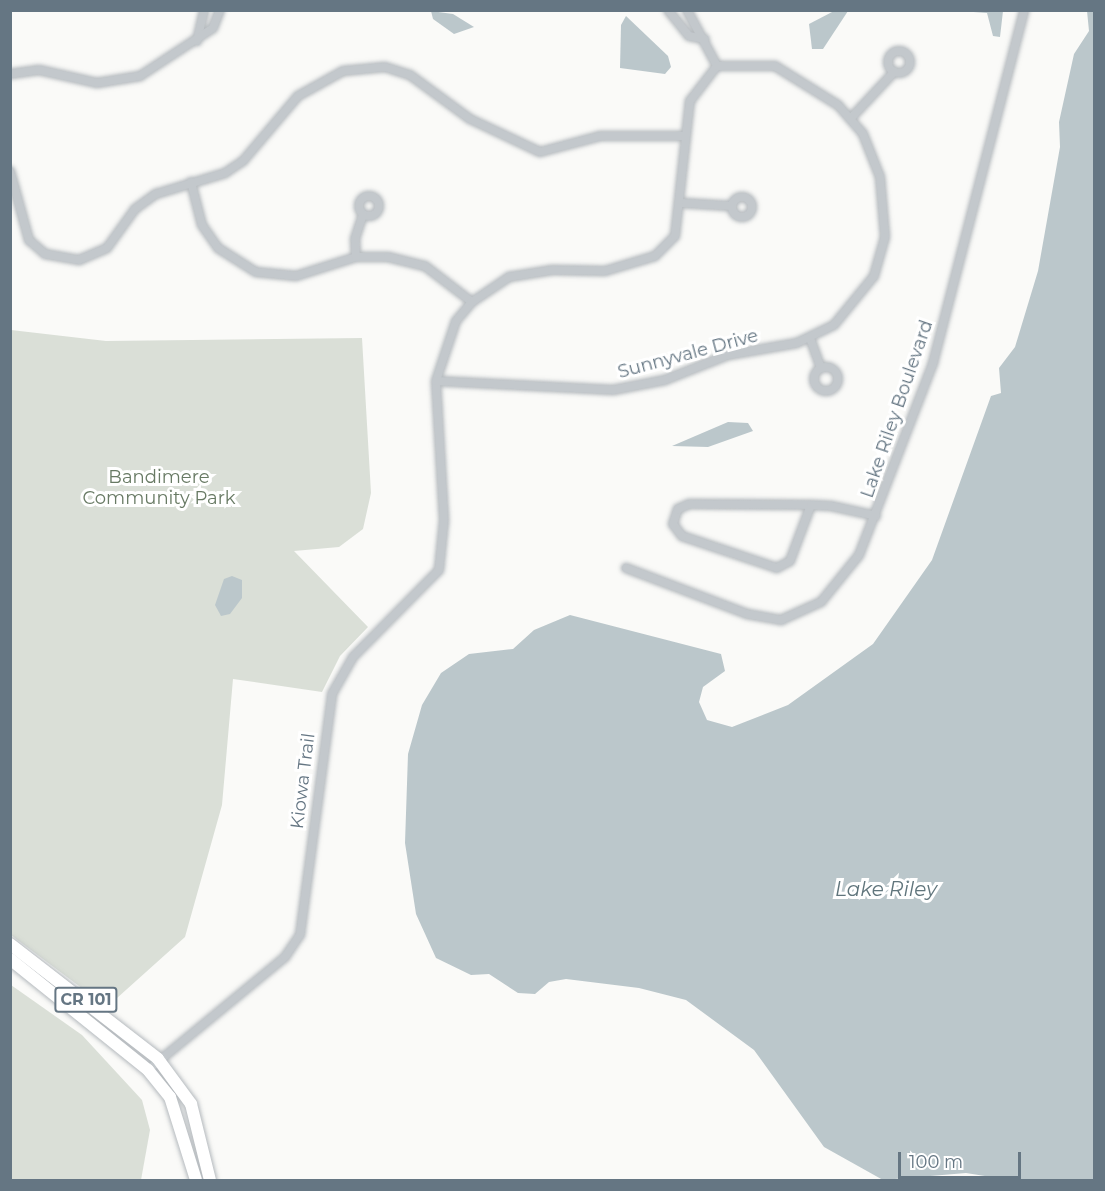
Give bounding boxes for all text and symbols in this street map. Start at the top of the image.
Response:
street label: Lake Riley Boulevard [856,317,938,501]
street label: Sunnyvale Drive [615,325,761,383]
park label: Bandimere Community Park [82,467,236,510]
street label: Kiowa Trail [286,732,320,830]
water label: Lake Riley [835,877,937,901]
road number: CR 101 [53,987,119,1013]
scale bar [901,1140,1024,1178]
text: 100 m [909,1151,963,1173]

